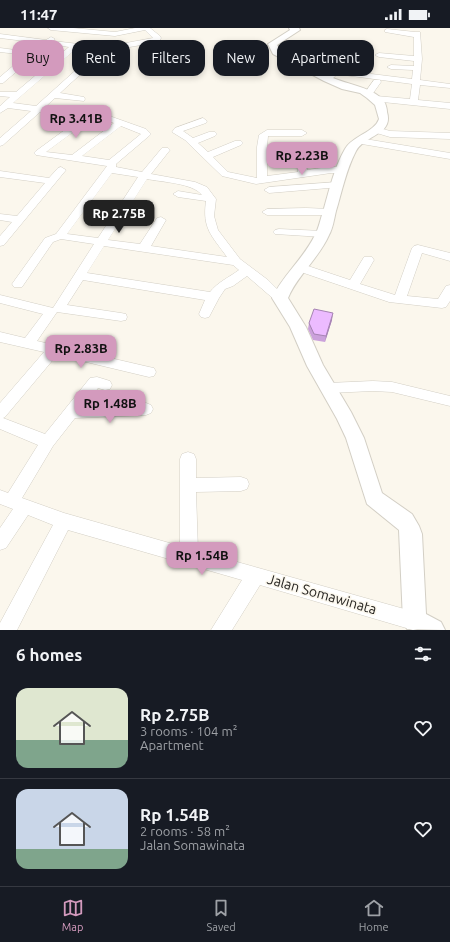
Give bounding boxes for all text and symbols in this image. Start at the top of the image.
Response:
text: 11:47 [20,6,58,23]
chip: Buy [12,40,64,76]
chip: Rent [72,40,130,76]
chip: Filters [138,40,205,76]
chip: New [213,40,269,76]
chip: Apartment [277,40,374,76]
pin: Rp 3.41B [35,105,117,139]
text: Rp 3.41B [49,111,103,125]
pin: Rp 2.23B [261,142,343,176]
text: Rp 2.23B [275,148,329,162]
pin: Rp 2.75B [78,200,160,234]
text: Rp 2.75B [92,206,146,220]
pin: Rp 2.83B [40,335,122,369]
text: Rp 2.83B [54,341,108,355]
pin: Rp 1.48B [69,390,151,424]
text: Rp 1.48B [83,396,137,410]
pin: Rp 1.54B [161,542,243,576]
text: Rp 1.54B [175,548,229,562]
street label: Jalan Somawinata [265,571,379,617]
icon: filters [412,643,434,665]
text: 6 homes [16,645,82,664]
icon: home [48,704,96,752]
text: Rp 2.75B [140,705,210,724]
icon: heart [412,717,434,739]
text: 3 rooms · 104 m² [140,724,237,738]
text: Apartment [140,738,204,752]
icon: home [48,805,96,853]
text: Rp 1.54B [140,805,210,824]
icon: heart [412,818,434,840]
text: 2 rooms · 58 m² [140,824,230,838]
text: Jalan Somawinata [140,838,245,852]
tab: Map [62,897,84,933]
tab: Saved [207,897,236,933]
tab: Home [359,897,388,933]

